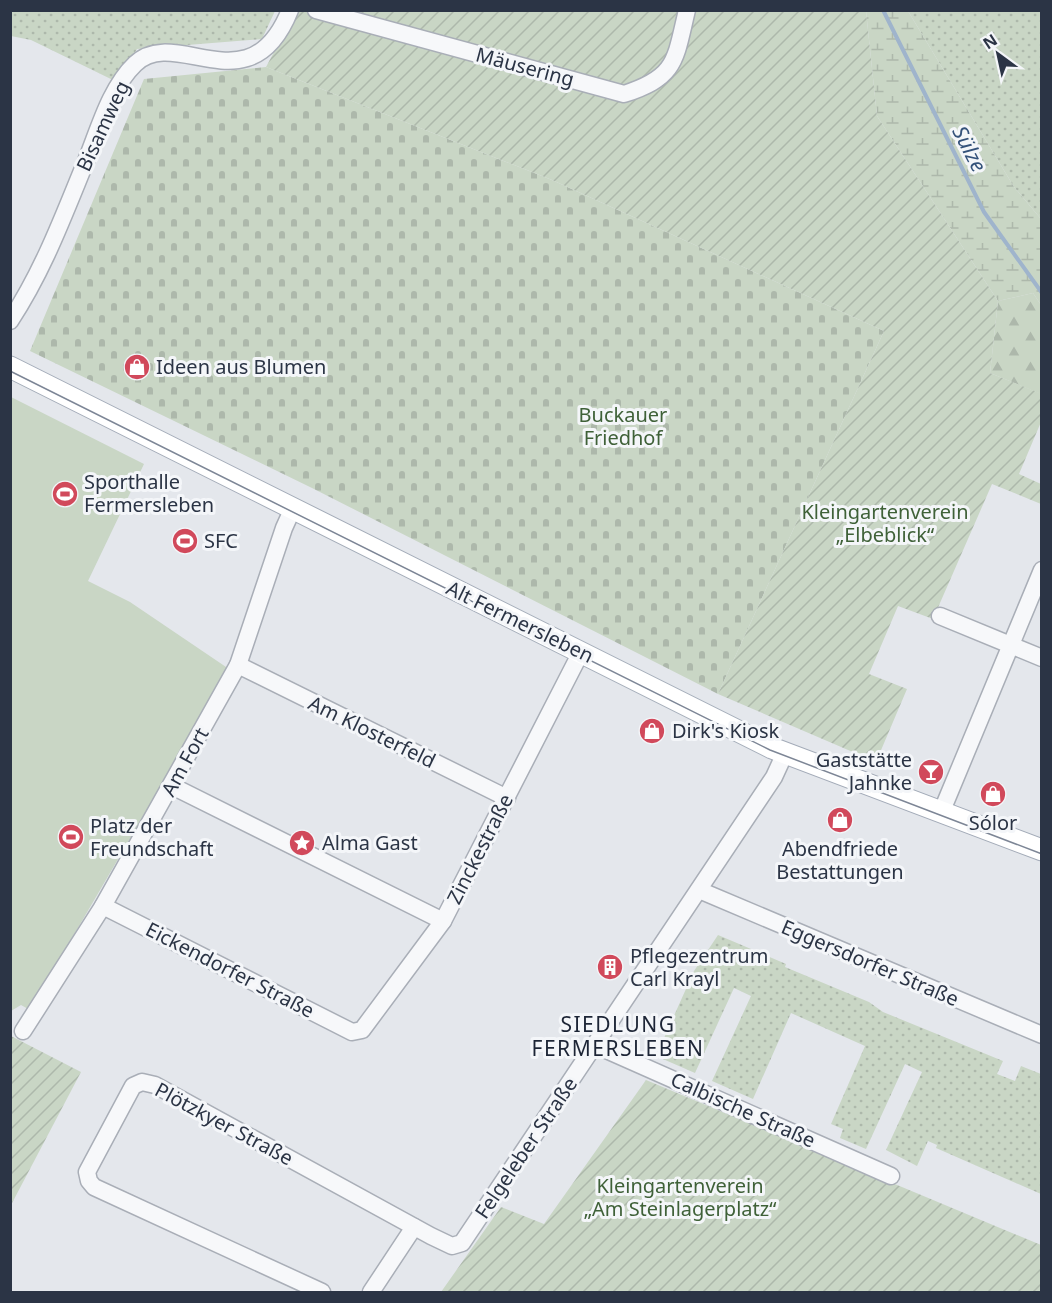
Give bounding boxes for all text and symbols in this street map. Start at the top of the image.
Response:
north arrow [968,24,1028,84]
text: N [978,29,1001,54]
street label: Mäusering [473,40,577,93]
street label: Bisamweg [70,76,135,175]
water label: Sülze [947,121,993,176]
shop icon: Ideen aus Blumen [122,352,152,382]
place label: Ideen aus Blumen [156,353,326,380]
park label: Buckauer Friedhof [579,401,667,451]
place label: Sporthalle Fermersleben [84,468,214,518]
sports icon: Sporthalle Fermersleben [50,479,80,509]
park label: Kleingartenverein „Elbeblick“ [801,498,969,548]
sports icon: SFC [170,526,200,556]
place label: SFC [204,527,238,554]
street label: Alt Fermersleben [442,574,598,669]
street label: Am Klosterfeld [304,689,440,774]
shop icon: Dirk's Kiosk [637,716,667,746]
place label: Dirk's Kiosk [672,717,780,744]
street label: Am Fort [155,723,214,801]
place label: Gaststätte Jahnke [816,746,912,796]
bar icon: Gaststätte Jahnke [916,757,946,787]
shop icon: Sólor [978,779,1008,809]
street label: Zinckestraße [440,789,519,909]
shop icon: Abendfriede Bestattungen [825,805,855,835]
place label: Sólor [969,809,1017,836]
place label: Platz der Freundschaft [90,812,213,862]
sports icon: Platz der Freundschaft [56,822,86,852]
place icon: Alma Gast [287,828,317,858]
place label: Alma Gast [322,829,418,856]
place label: Abendfriede Bestattungen [776,835,904,885]
street label: Eggersdorfer Straße [777,913,963,1012]
street label: Eickendorfer Straße [141,915,319,1024]
place label: Pflegezentrum Carl Krayl [630,942,768,992]
building icon: Pflegezentrum Carl Krayl [595,952,625,982]
district label: SIEDLUNG FERMERSLEBEN [532,1010,704,1062]
street label: Calbische Straße [667,1066,820,1154]
street label: Felgeleber Straße [468,1072,583,1224]
street label: Plötzkyer Straße [150,1076,298,1171]
park label: Kleingartenverein „Am Steinlagerplatz“ [584,1172,776,1222]

